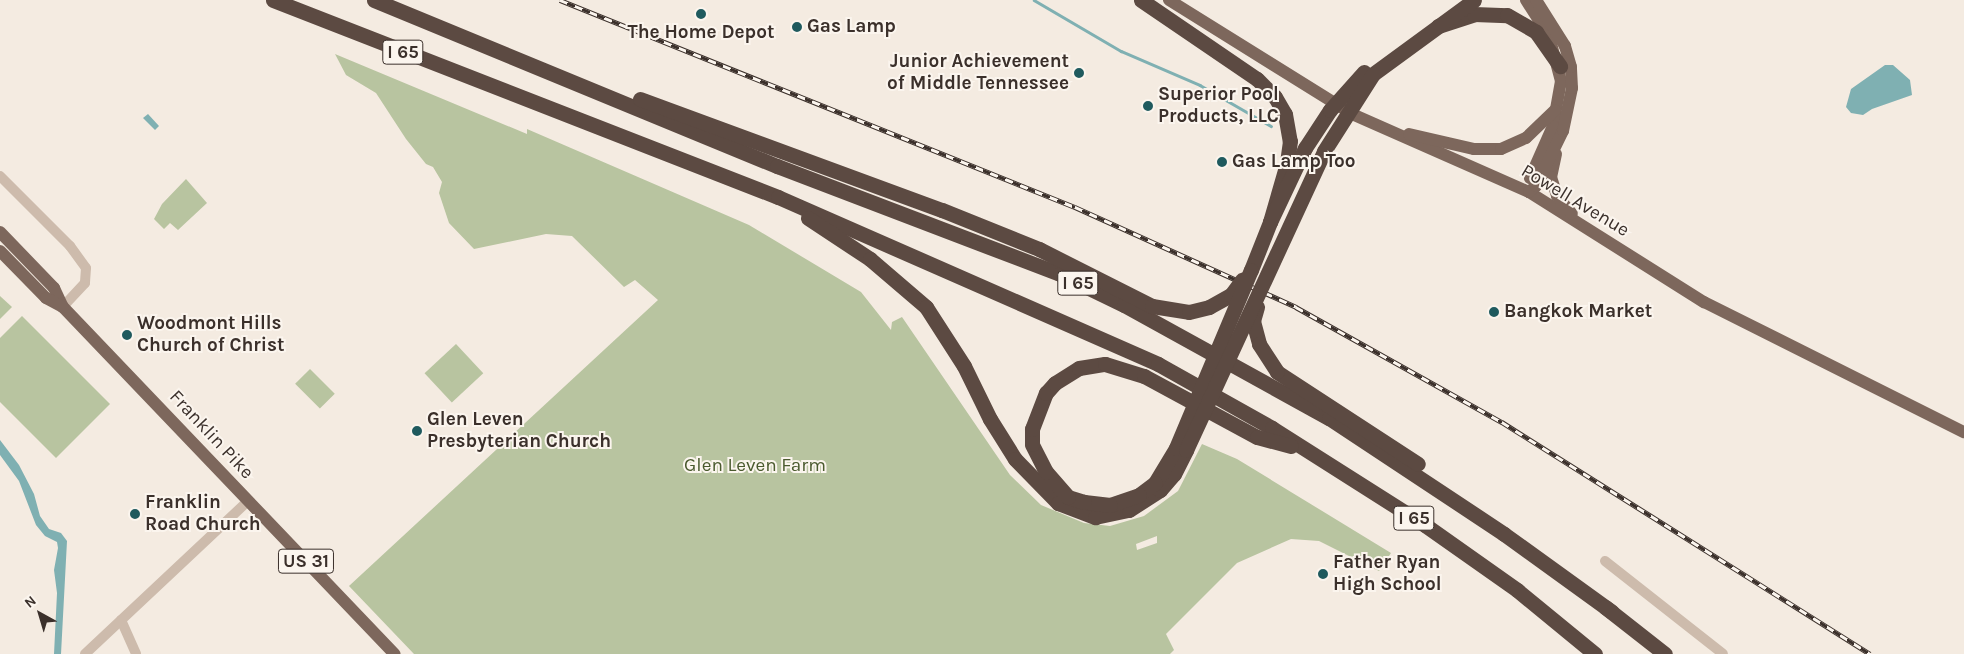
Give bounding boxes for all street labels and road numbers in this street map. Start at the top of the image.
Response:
road number: I 65 [382,36,424,68]
street label: Powell Avenue [1517,160,1633,242]
road number: I 65 [1057,268,1099,298]
street label: Franklin Pike [164,386,258,484]
road number: I 65 [1393,502,1435,534]
road number: US 31 [277,546,335,576]

